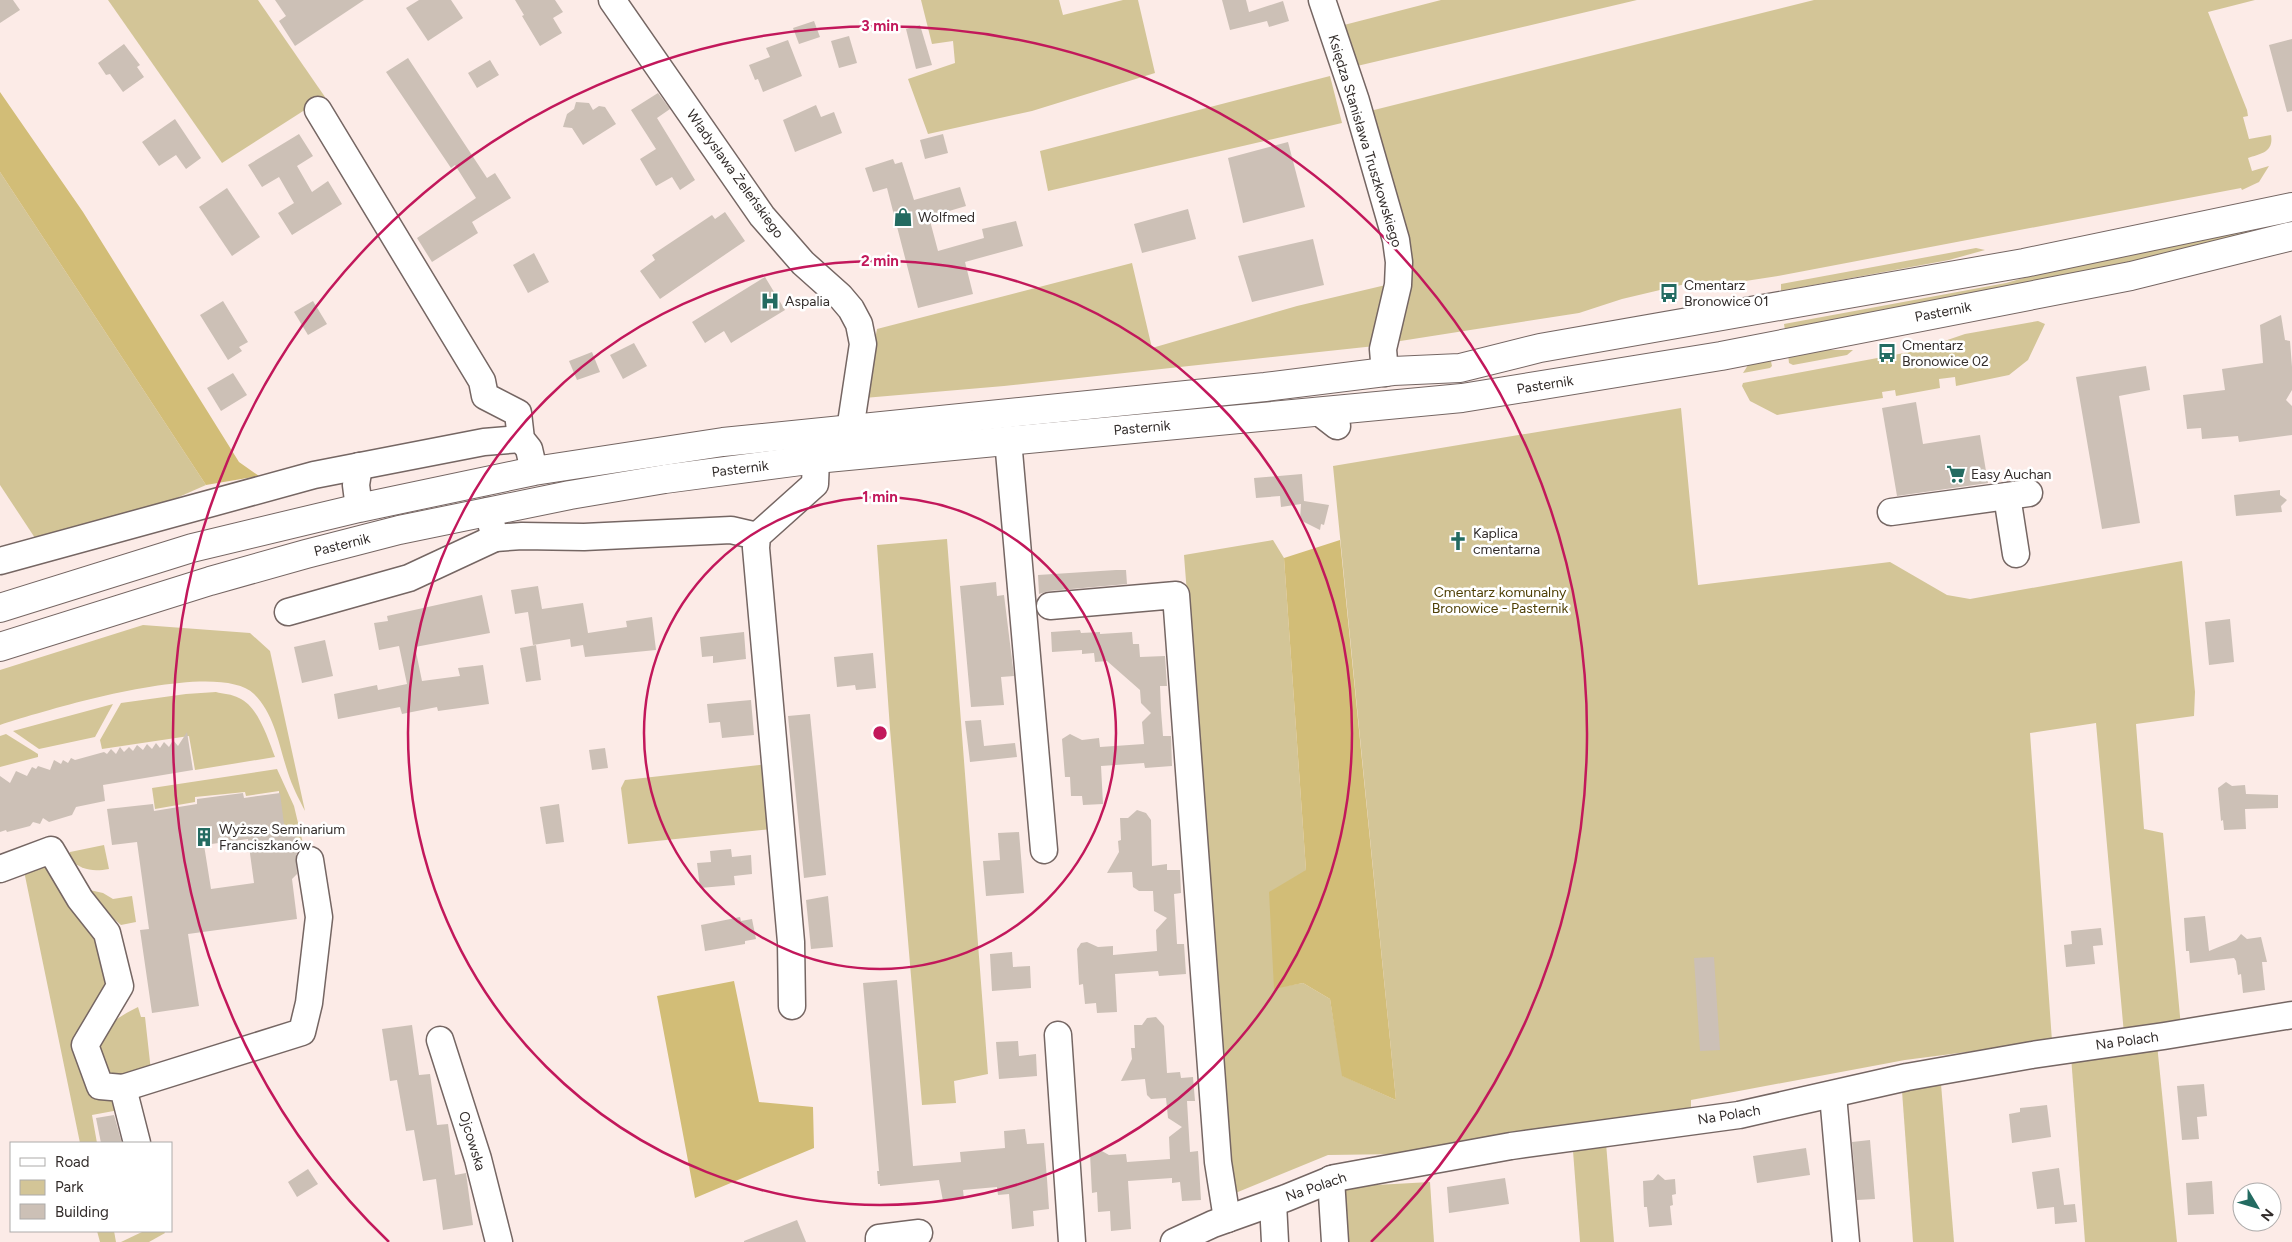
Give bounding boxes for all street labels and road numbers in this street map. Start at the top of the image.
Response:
street label: Księdza Stanisława Truszkowskiego [1324,33,1406,249]
street label: Władysława Żeleńskiego [683,106,787,242]
street label: Pasternik [1913,298,1973,326]
street label: Pasternik [1515,372,1575,398]
street label: Pasternik [1113,417,1171,439]
street label: Pasternik [711,457,770,481]
street label: Pasternik [312,530,372,560]
street label: Na Polach [2095,1028,2160,1054]
street label: Na Polach [1696,1102,1762,1128]
street label: Ojcowska [455,1109,489,1173]
street label: Na Polach [1283,1169,1349,1205]

